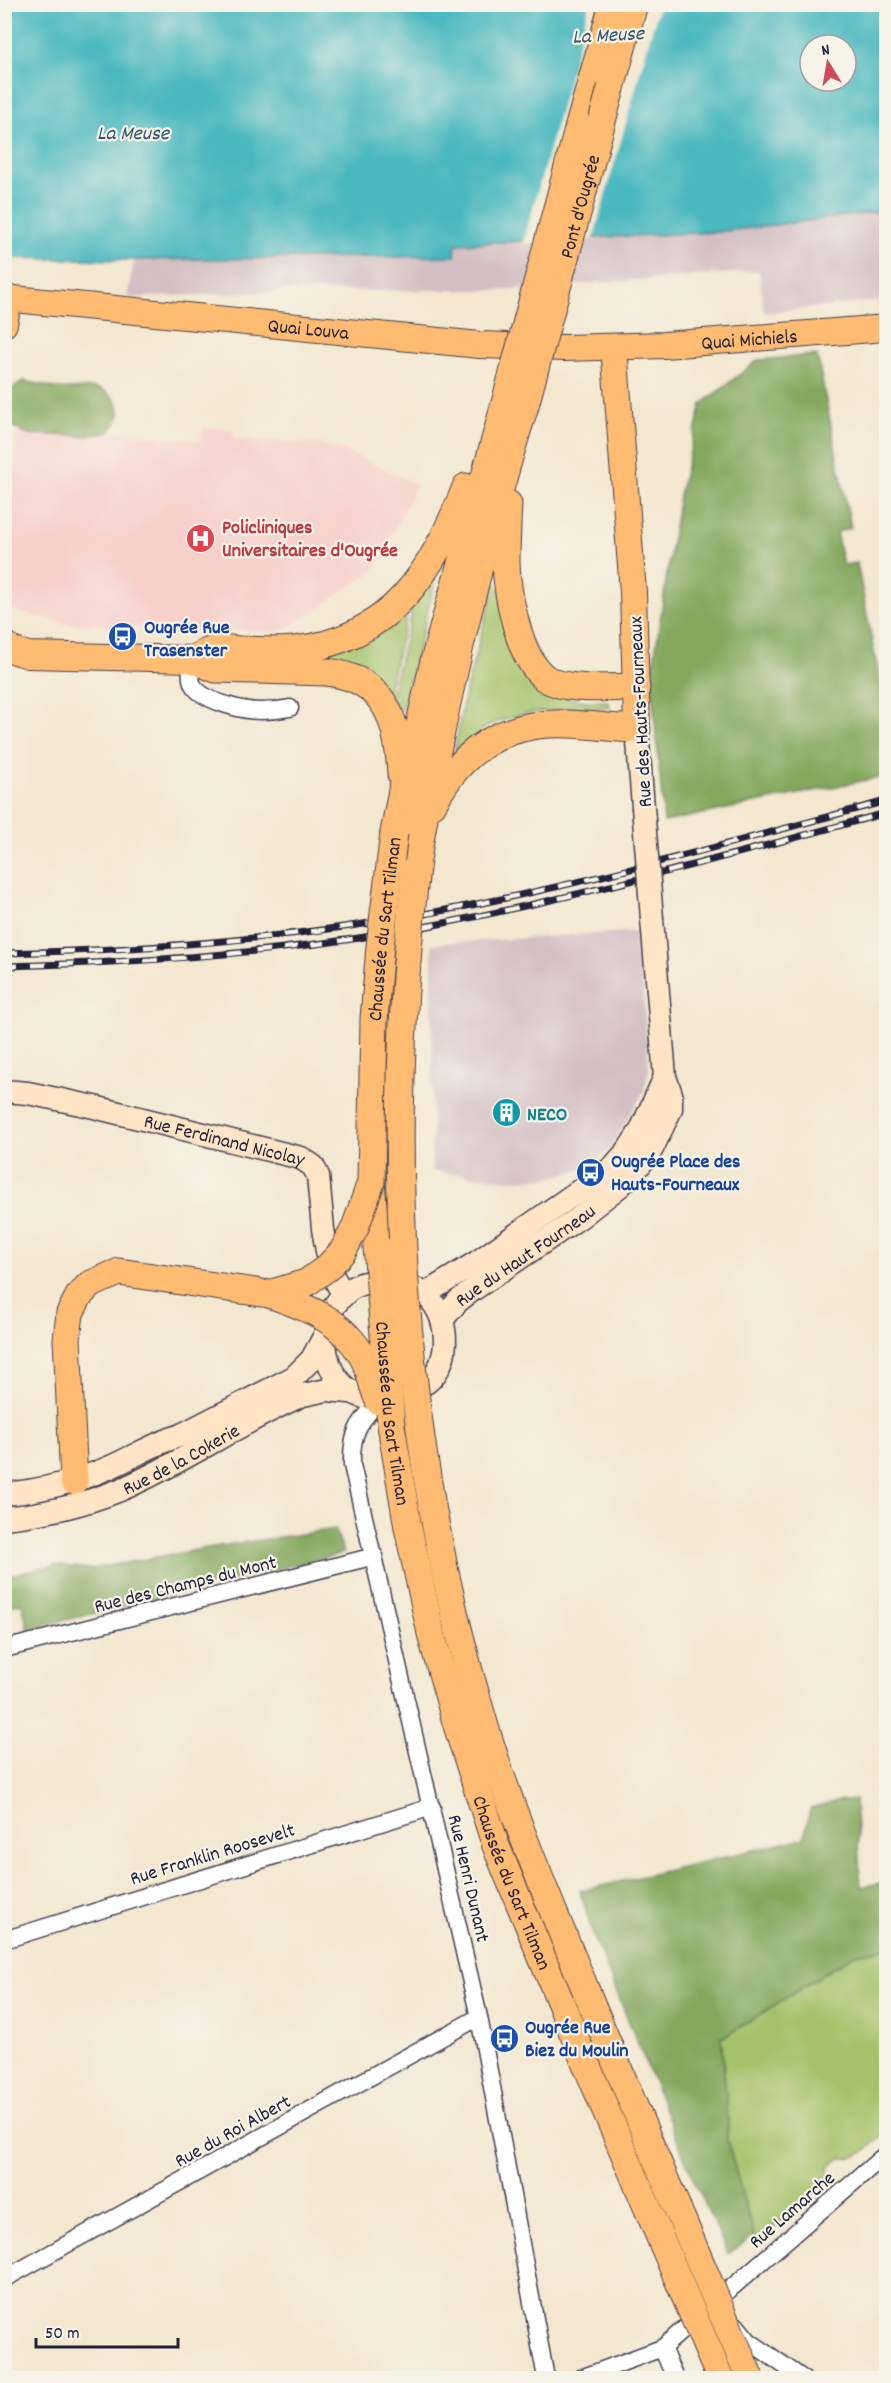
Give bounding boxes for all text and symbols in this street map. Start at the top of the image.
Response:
water label: La Meuse [571,20,647,54]
north arrow [798,33,858,93]
text: N [820,39,832,63]
water label: La Meuse [97,120,171,150]
street label: Pont d'Ougrée [554,152,609,262]
street label: Quai Louva [266,313,351,349]
street label: Quai Michiels [701,324,799,359]
place label: Policliniques Universitaires d'Ougrée [222,515,398,566]
hospital icon: Policliniques Universitaires d'Ougrée [185,522,217,554]
place label: Ougrée Rue Trasenster [144,615,230,666]
street label: Rue des Hauts-Fourneaux [623,615,661,808]
bus stop icon: Ougrée Rue Trasenster [107,621,139,653]
street label: Chaussée du Sart Tilman [363,836,410,1022]
building icon: NECO [490,1097,522,1129]
place label: NECO [527,1102,567,1130]
street label: Rue Ferdinand Nicolay [141,1109,308,1176]
place label: Ougrée Place des Hauts-Fourneaux [611,1149,741,1200]
bus stop icon: Ougrée Place des Hauts-Fourneaux [574,1156,606,1188]
street label: Rue du Haut Fourneau [450,1199,603,1315]
street label: Chaussée du Sart Tilman [366,1320,415,1508]
street label: Rue de la Cokerie [119,1418,246,1504]
street label: Rue des Champs du Mont [92,1550,280,1622]
street label: Chaussée du Sart Tilman [464,1792,557,1975]
street label: Rue Henri Dunant [439,1812,495,1945]
street label: Rue Franklin Roosevelt [127,1817,299,1894]
place label: Ougrée Rue Biez du Moulin [525,2015,629,2066]
bus stop icon: Ougrée Rue Biez du Moulin [488,2022,520,2054]
street label: Rue du Roi Albert [170,2089,297,2176]
street label: Rue Lamarche [744,2166,842,2257]
scale bar [36,2311,178,2349]
text: 50 m [45,2322,80,2347]

